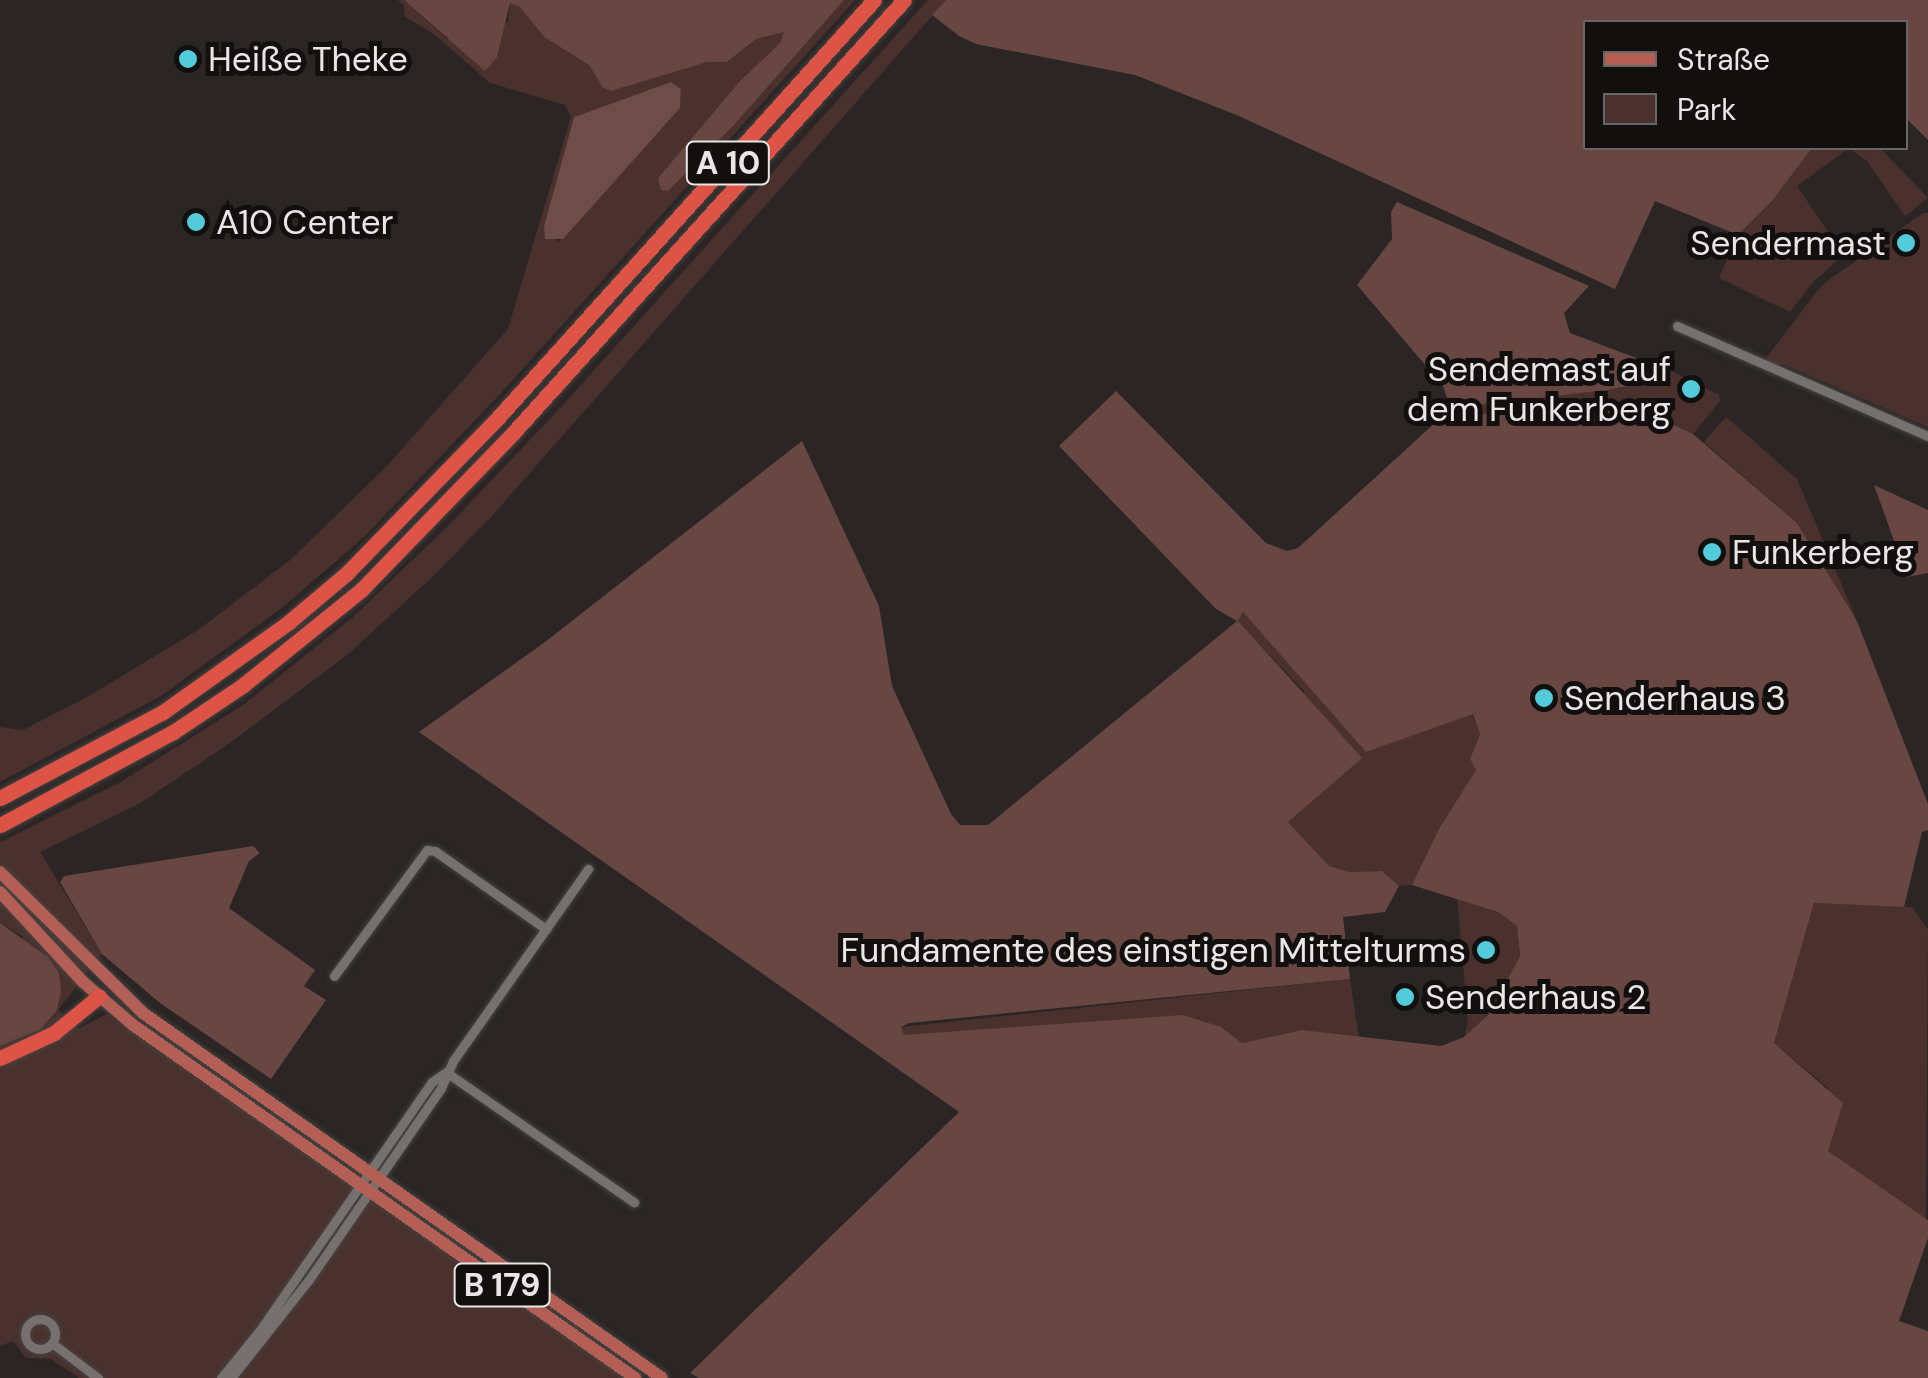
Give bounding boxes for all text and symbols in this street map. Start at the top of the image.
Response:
legend [1583,20,1908,150]
place label: Heiße Theke [208,38,408,80]
text: Straße [1677,40,1770,79]
marker: Heiße Theke [177,48,199,70]
text: Park [1677,90,1736,129]
road number: A 10 [686,136,770,190]
place label: A10 Center [216,201,393,243]
marker: A10 Center [185,211,207,233]
place label: Sendermast [1690,222,1886,264]
marker: Sendermast [1895,232,1917,254]
place label: Sendemast auf dem Funkerberg [1407,348,1671,430]
marker: Sendemast auf dem Funkerberg [1680,378,1702,400]
place label: Funkerberg [1732,531,1914,573]
marker: Funkerberg [1701,541,1723,563]
place label: Senderhaus 3 [1564,677,1786,719]
marker: Senderhaus 3 [1533,687,1555,709]
place label: Fundamente des einstigen Mittelturms [841,929,1466,971]
marker: Fundamente des einstigen Mittelturms [1475,939,1497,961]
place label: Senderhaus 2 [1425,976,1646,1018]
marker: Senderhaus 2 [1394,986,1416,1008]
road number: B 179 [452,1258,552,1312]

